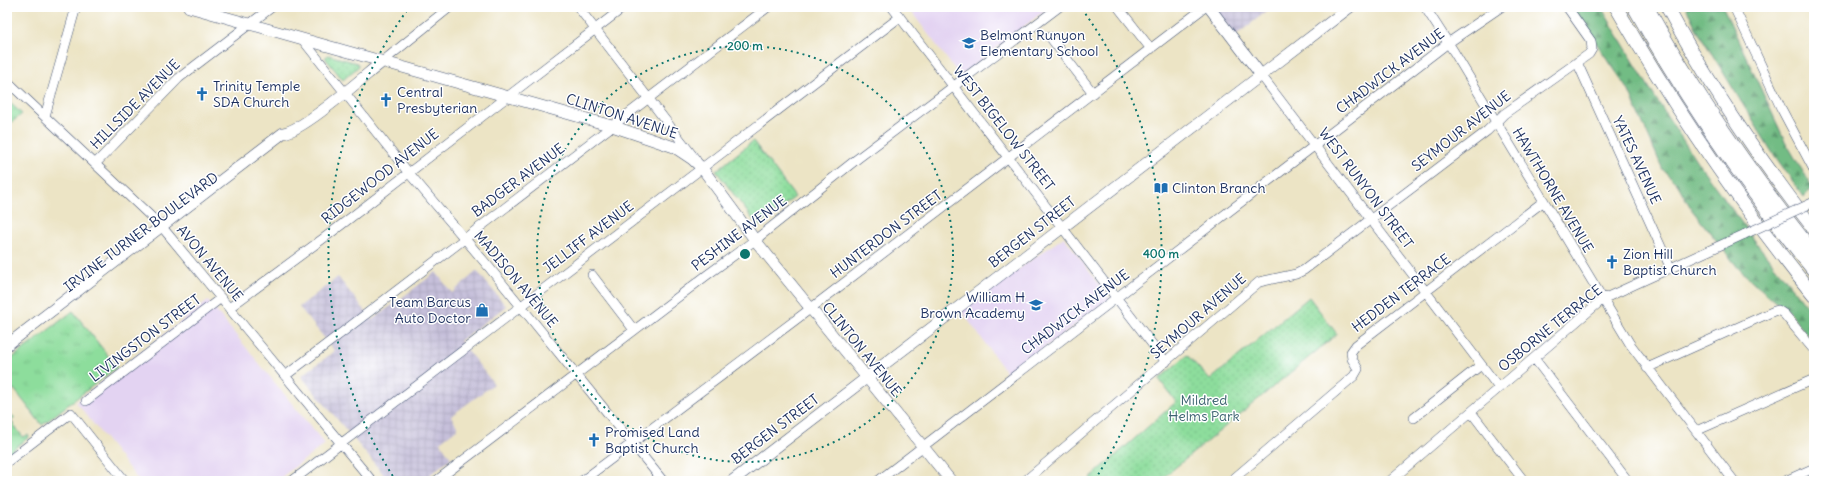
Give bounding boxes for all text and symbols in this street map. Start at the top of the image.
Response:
street label: CHADWICK AVENUE [1332,24,1448,118]
place label: Belmont Runyon Elementary School [980,26,1098,60]
school or university icon: Belmont Runyon Elementary School [961,35,977,51]
text: 200 m [727,38,763,53]
street label: HILLSIDE AVENUE [86,55,184,153]
street label: WEST BIGELOW STREET [949,62,1059,194]
place label: Trinity Temple SDA Church [213,77,300,111]
place label: Central Presbyterian [397,83,477,117]
church icon: Trinity Temple SDA Church [194,86,210,102]
street label: SEYMOUR AVENUE [1408,87,1514,175]
street label: CLINTON AVENUE [564,89,680,143]
church icon: Central Presbyterian [378,92,394,108]
street label: YATES AVENUE [1609,113,1665,207]
street label: WEST RUNYON STREET [1315,124,1417,252]
street label: HAWTHORNE AVENUE [1509,124,1597,256]
street label: RIDGEWOOD AVENUE [318,125,442,227]
street label: BADGER AVENUE [468,139,568,221]
street label: IRVINE TURNER BOULEVARD [60,168,222,296]
place label: Clinton Branch [1172,179,1266,197]
library icon: Clinton Branch [1153,180,1169,196]
street label: HUNTERDON STREET [827,186,945,282]
street label: PESHINE AVENUE [688,191,790,275]
street label: BERGEN STREET [985,192,1079,272]
street label: JELLIFF AVENUE [539,197,637,277]
street label: AVON AVENUE [173,221,247,305]
street label: MADISON AVENUE [470,227,562,331]
place label: Zion Hill Baptist Church [1623,245,1717,279]
text: 400 m [1143,246,1180,261]
centre of rings [738,247,752,261]
street label: HEDDEN TERRACE [1348,250,1454,336]
church icon: Zion Hill Baptist Church [1604,254,1620,270]
street label: CHADWICK AVENUE [1017,265,1133,359]
street label: SEYMOUR AVENUE [1147,270,1249,362]
street label: OSBORNE TERRACE [1494,281,1606,375]
place label: William H Brown Academy [920,288,1025,322]
street label: LIVINGSTON STREET [86,290,204,386]
place label: Team Barcus Auto Doctor [389,293,471,327]
school or university icon: William H Brown Academy [1028,297,1044,313]
street label: CLINTON AVENUE [818,298,906,400]
shop icon: Team Barcus Auto Doctor [474,302,490,318]
street label: BERGEN STREET [728,390,822,468]
park label: Mildred Helms Park [1168,391,1240,425]
place label: Promised Land Baptist Church [605,423,700,457]
church icon: Promised Land Baptist Church [586,432,602,448]

